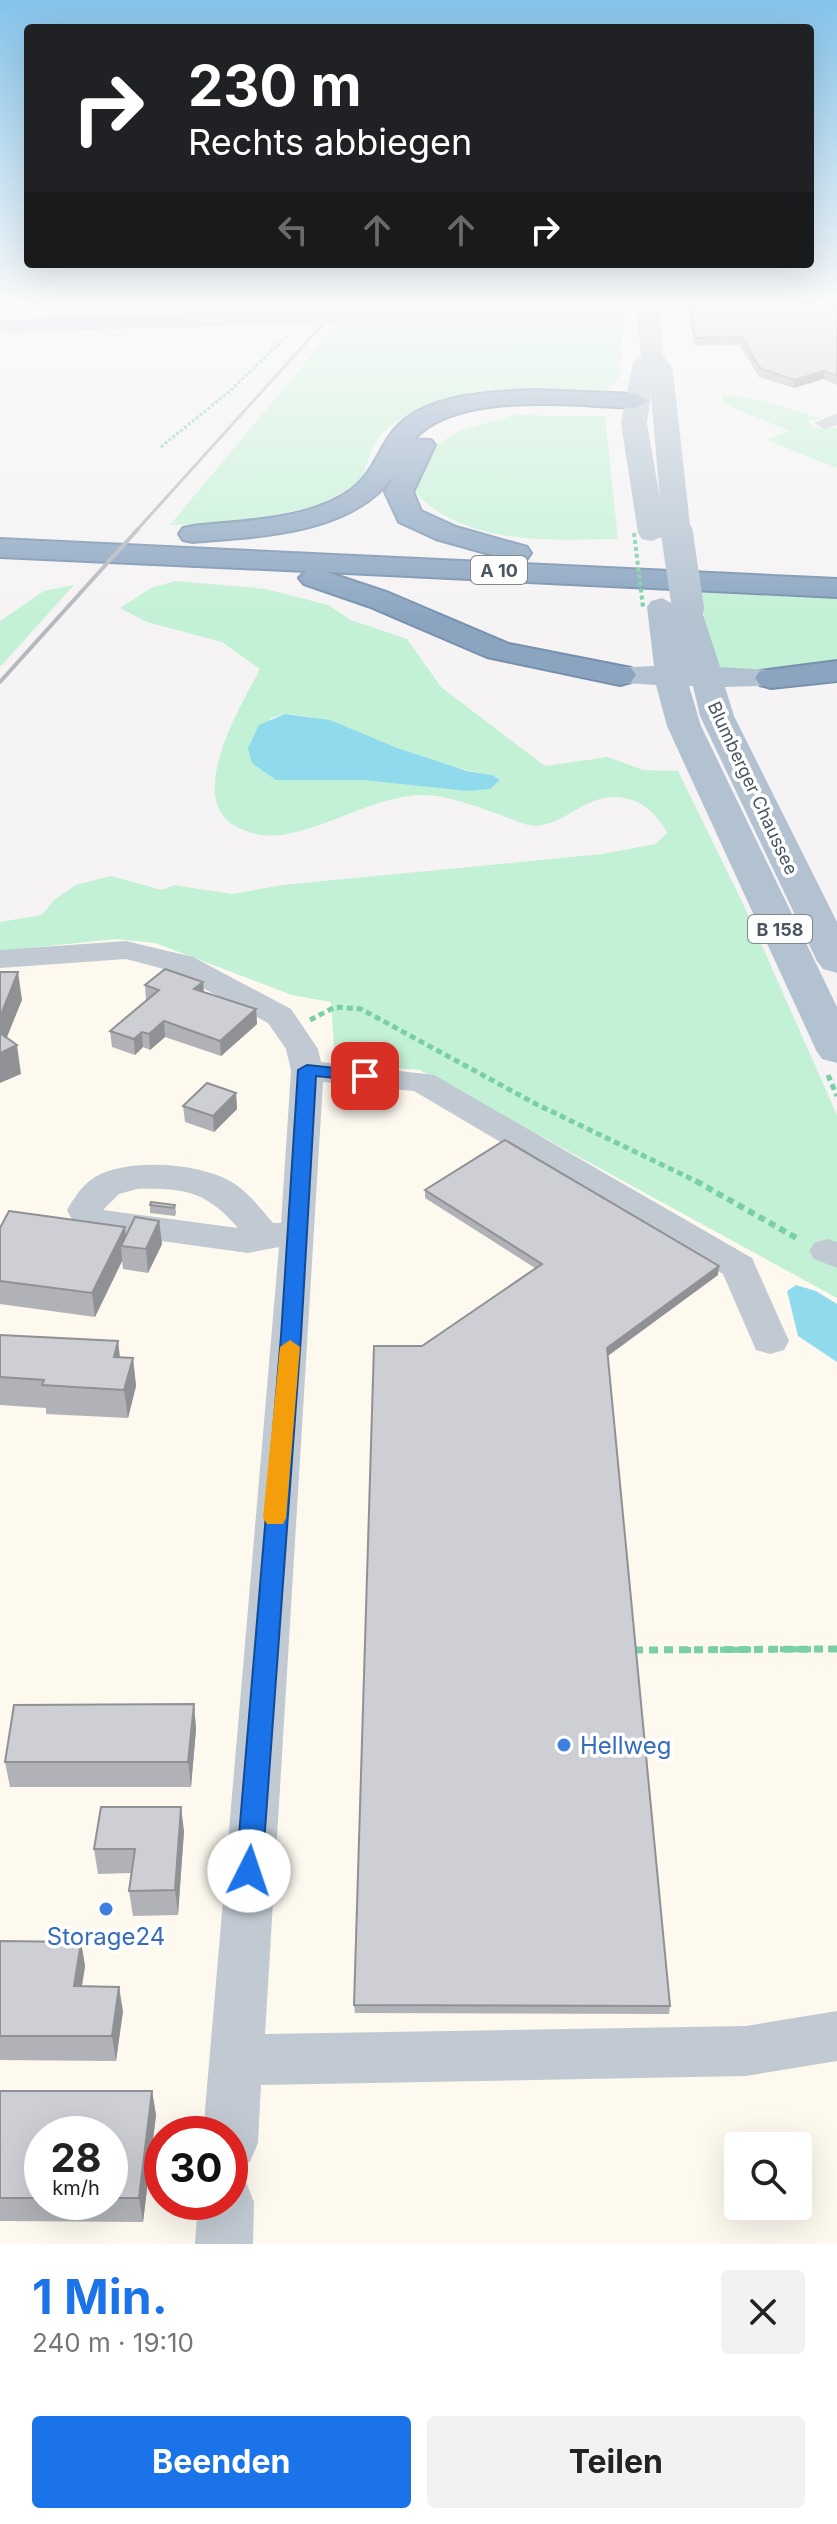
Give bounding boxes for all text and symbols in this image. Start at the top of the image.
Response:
text: 230 m [188,52,362,120]
icon: right [56,56,160,160]
text: Rechts abbiegen [188,120,472,164]
icon: left [271,208,315,252]
icon: ahead [355,208,399,252]
icon: ahead [439,208,483,252]
icon: right [523,208,567,252]
road number: A 10 [471,556,527,584]
street label: Blumberger Chaussee [704,698,802,878]
road number: B 158 [748,915,812,943]
pin [331,1042,399,1110]
icon: arrive [343,1054,387,1098]
place label: Hellweg [580,1731,671,1760]
marker: Hellweg [555,1736,573,1754]
position arrow [207,1829,291,1913]
marker: Storage24 [97,1900,115,1918]
place label: Storage24 [47,1922,165,1951]
speed limit sign: 30 [144,2116,248,2220]
map controls [724,2132,812,2220]
button: search [724,2132,812,2220]
text: 28 [50,2133,102,2182]
text: km/h [52,2176,100,2200]
text: 1 Min. [32,2267,168,2326]
button: close [721,2270,805,2354]
text: 240 m · 19:10 [32,2327,194,2358]
button: Beenden [32,2416,411,2508]
button: Teilen [427,2416,805,2508]

